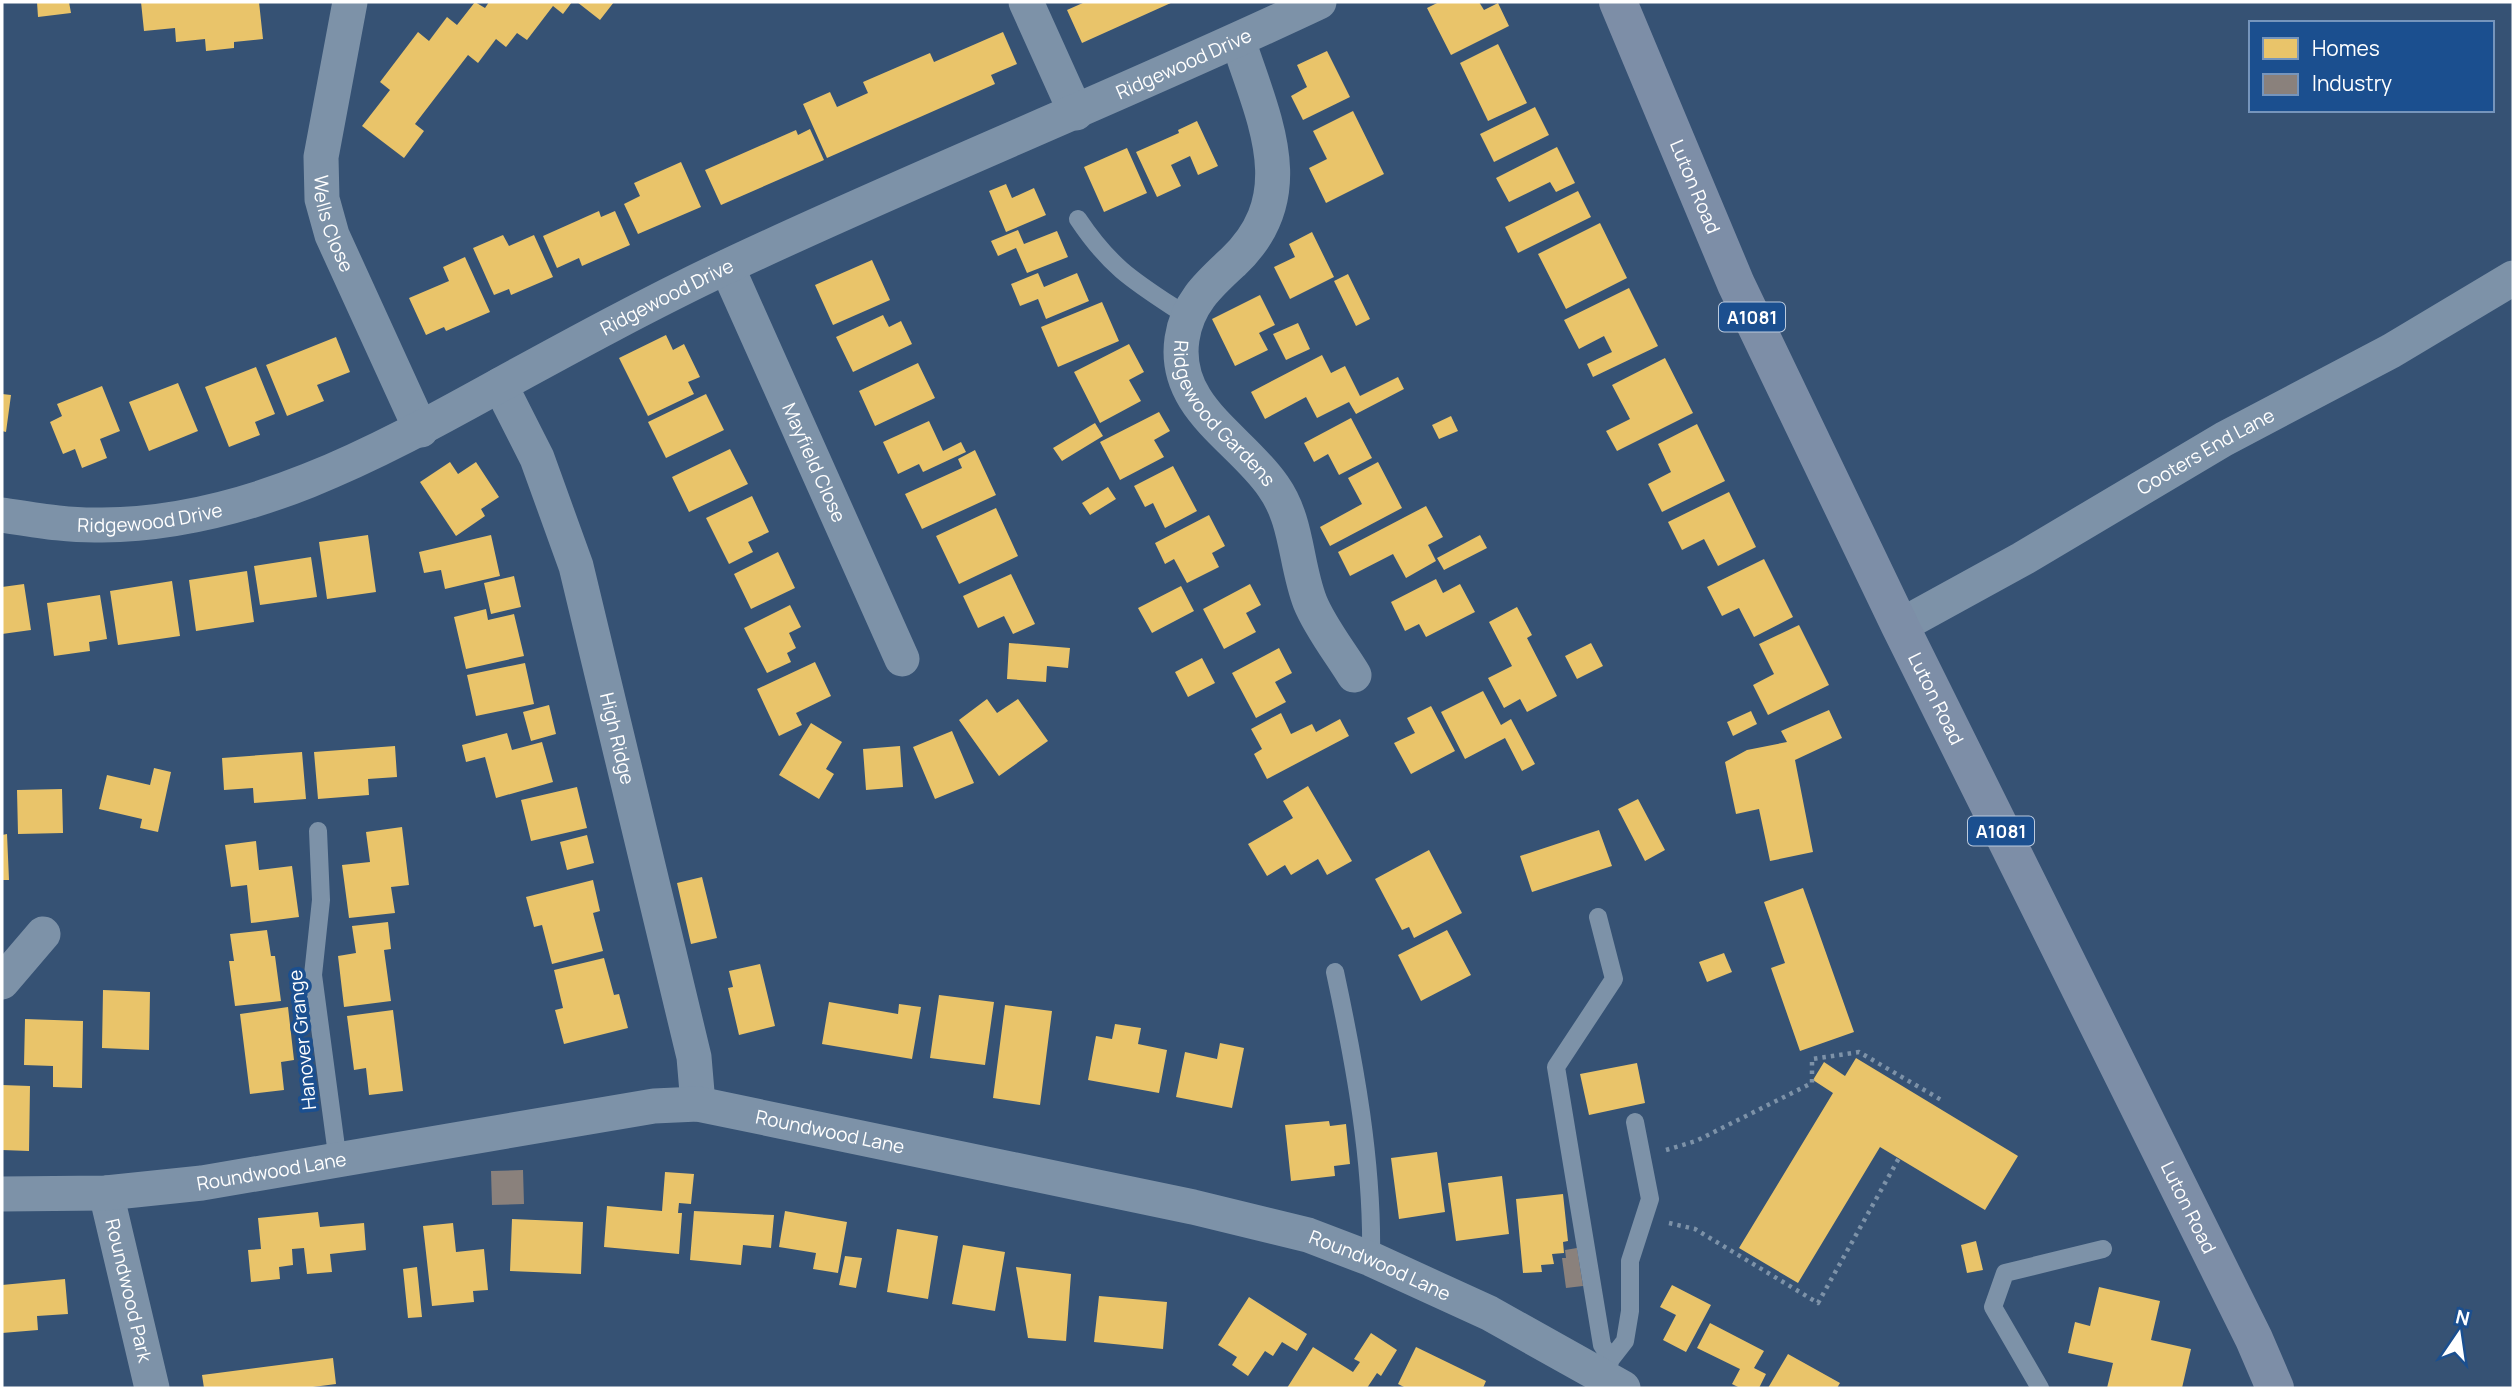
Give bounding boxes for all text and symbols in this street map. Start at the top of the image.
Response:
legend [2249,21,2494,112]
street label: Ridgewood Drive [1112,22,1256,105]
text: Homes [2312,34,2380,62]
text: Industry [2312,69,2392,97]
street label: Luton Road [1664,136,1726,237]
street label: Wells Close [308,175,360,276]
street label: Ridgewood Drive [596,252,738,341]
road number: A1081 [1719,302,1785,332]
street label: Ridgewood Gardens [1168,339,1282,492]
street label: Mayfield Close [776,398,852,526]
street label: Cooters End Lane [2132,402,2279,501]
street label: Ridgewood Drive [77,496,225,538]
street label: Luton Road [1902,648,1970,749]
street label: High Ridge [594,690,641,787]
road number: A1081 [1968,816,2034,846]
street label: Hanover Grange [282,969,322,1111]
street label: Roundwood Lane [753,1103,907,1160]
street label: Roundwood Lane [195,1146,348,1197]
street label: Luton Road [2155,1157,2222,1258]
street label: Roundwood Park [99,1216,159,1365]
street label: Roundwood Lane [1305,1224,1455,1307]
north arrow [2424,1299,2494,1369]
text: N [2453,1303,2472,1332]

